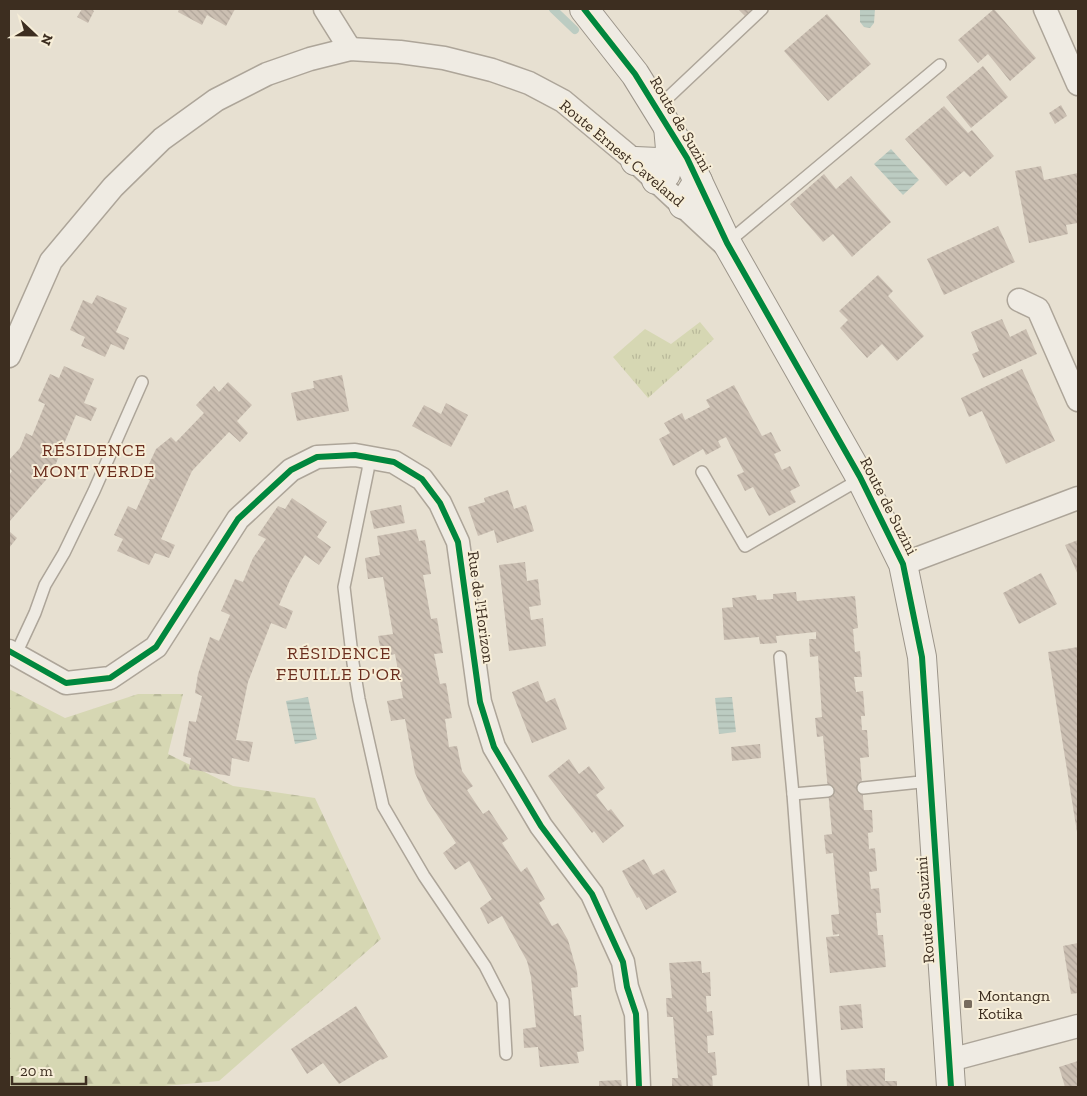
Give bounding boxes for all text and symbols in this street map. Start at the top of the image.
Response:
north arrow [10,10,60,60]
text: N [37,32,56,48]
street label: Route de Suzini [646,73,716,176]
street label: Route Ernest Caveland [556,95,688,211]
district label: RÉSIDENCE MONT VERDE [33,439,155,482]
street label: Route de Suzini [856,454,922,558]
street label: Rue de l'Horizon [464,550,498,665]
district label: RÉSIDENCE FEUILLE D'OR [276,642,402,685]
street label: Route de Suzini [912,855,938,964]
place label: Montangn Kotika [978,986,1051,1023]
marker: Montangn Kotika [962,998,974,1010]
scale bar [12,1054,86,1086]
text: 20 m [20,1062,53,1080]

